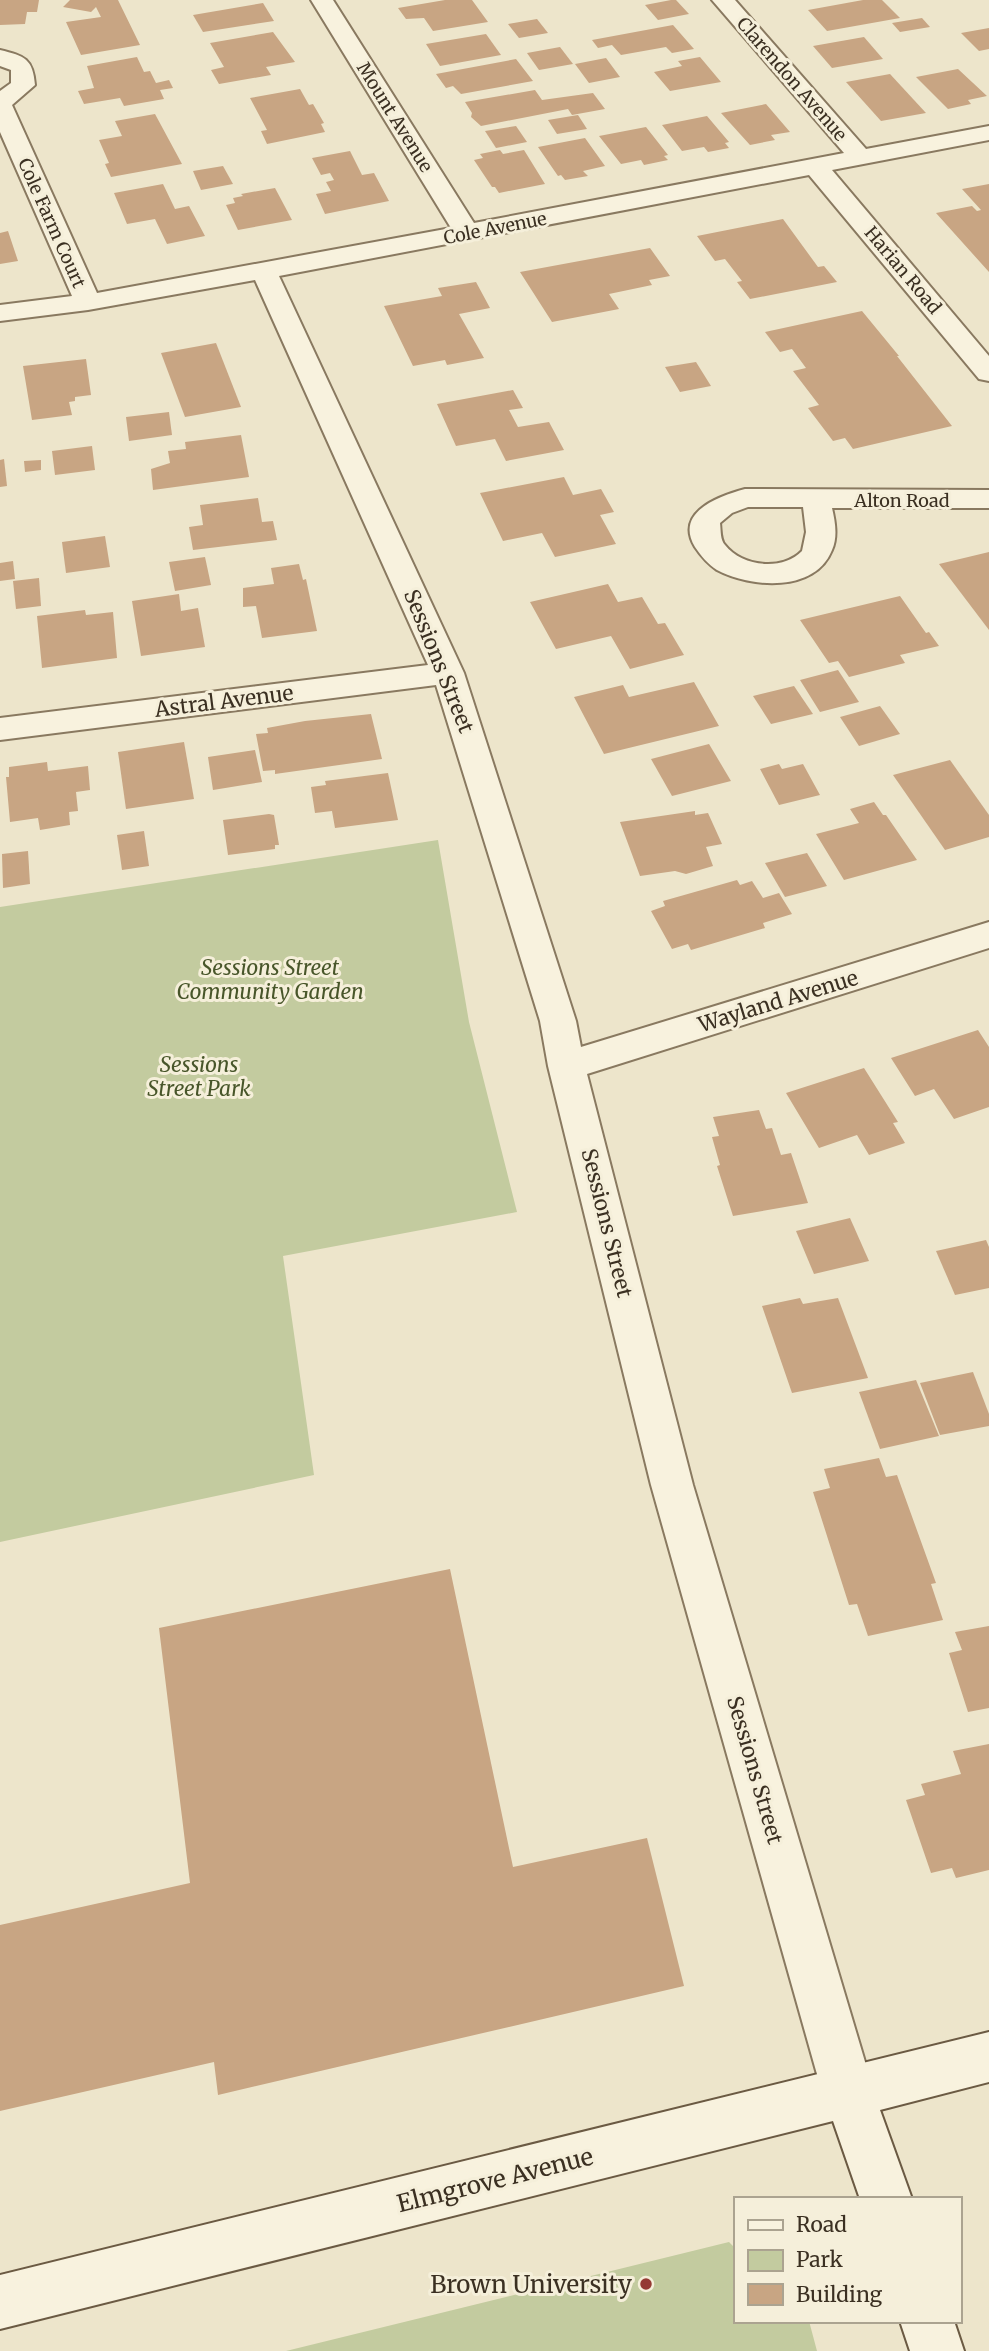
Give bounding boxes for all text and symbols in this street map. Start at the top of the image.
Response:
street label: Clarendon Avenue [732,12,852,146]
street label: Mount Avenue [352,58,438,176]
street label: Cole Farm Court [13,155,91,291]
street label: Cole Avenue [442,207,548,249]
street label: Harian Road [860,221,946,319]
street label: Alton Road [853,489,950,512]
street label: Sessions Street [398,585,480,737]
street label: Astral Avenue [152,679,295,723]
park label: Sessions Street Community Garden [176,954,364,1005]
street label: Wayland Avenue [694,964,861,1038]
park label: Sessions Street Park [147,1051,251,1102]
street label: Sessions Street [575,1146,639,1300]
street label: Sessions Street [721,1693,789,1847]
street label: Elmgrove Avenue [394,2141,596,2219]
legend [734,2197,961,2323]
text: Road [796,2211,847,2238]
text: Park [796,2246,843,2273]
place label: Brown University [430,2269,632,2300]
marker: Brown University [638,2276,654,2292]
text: Building [796,2281,883,2308]

